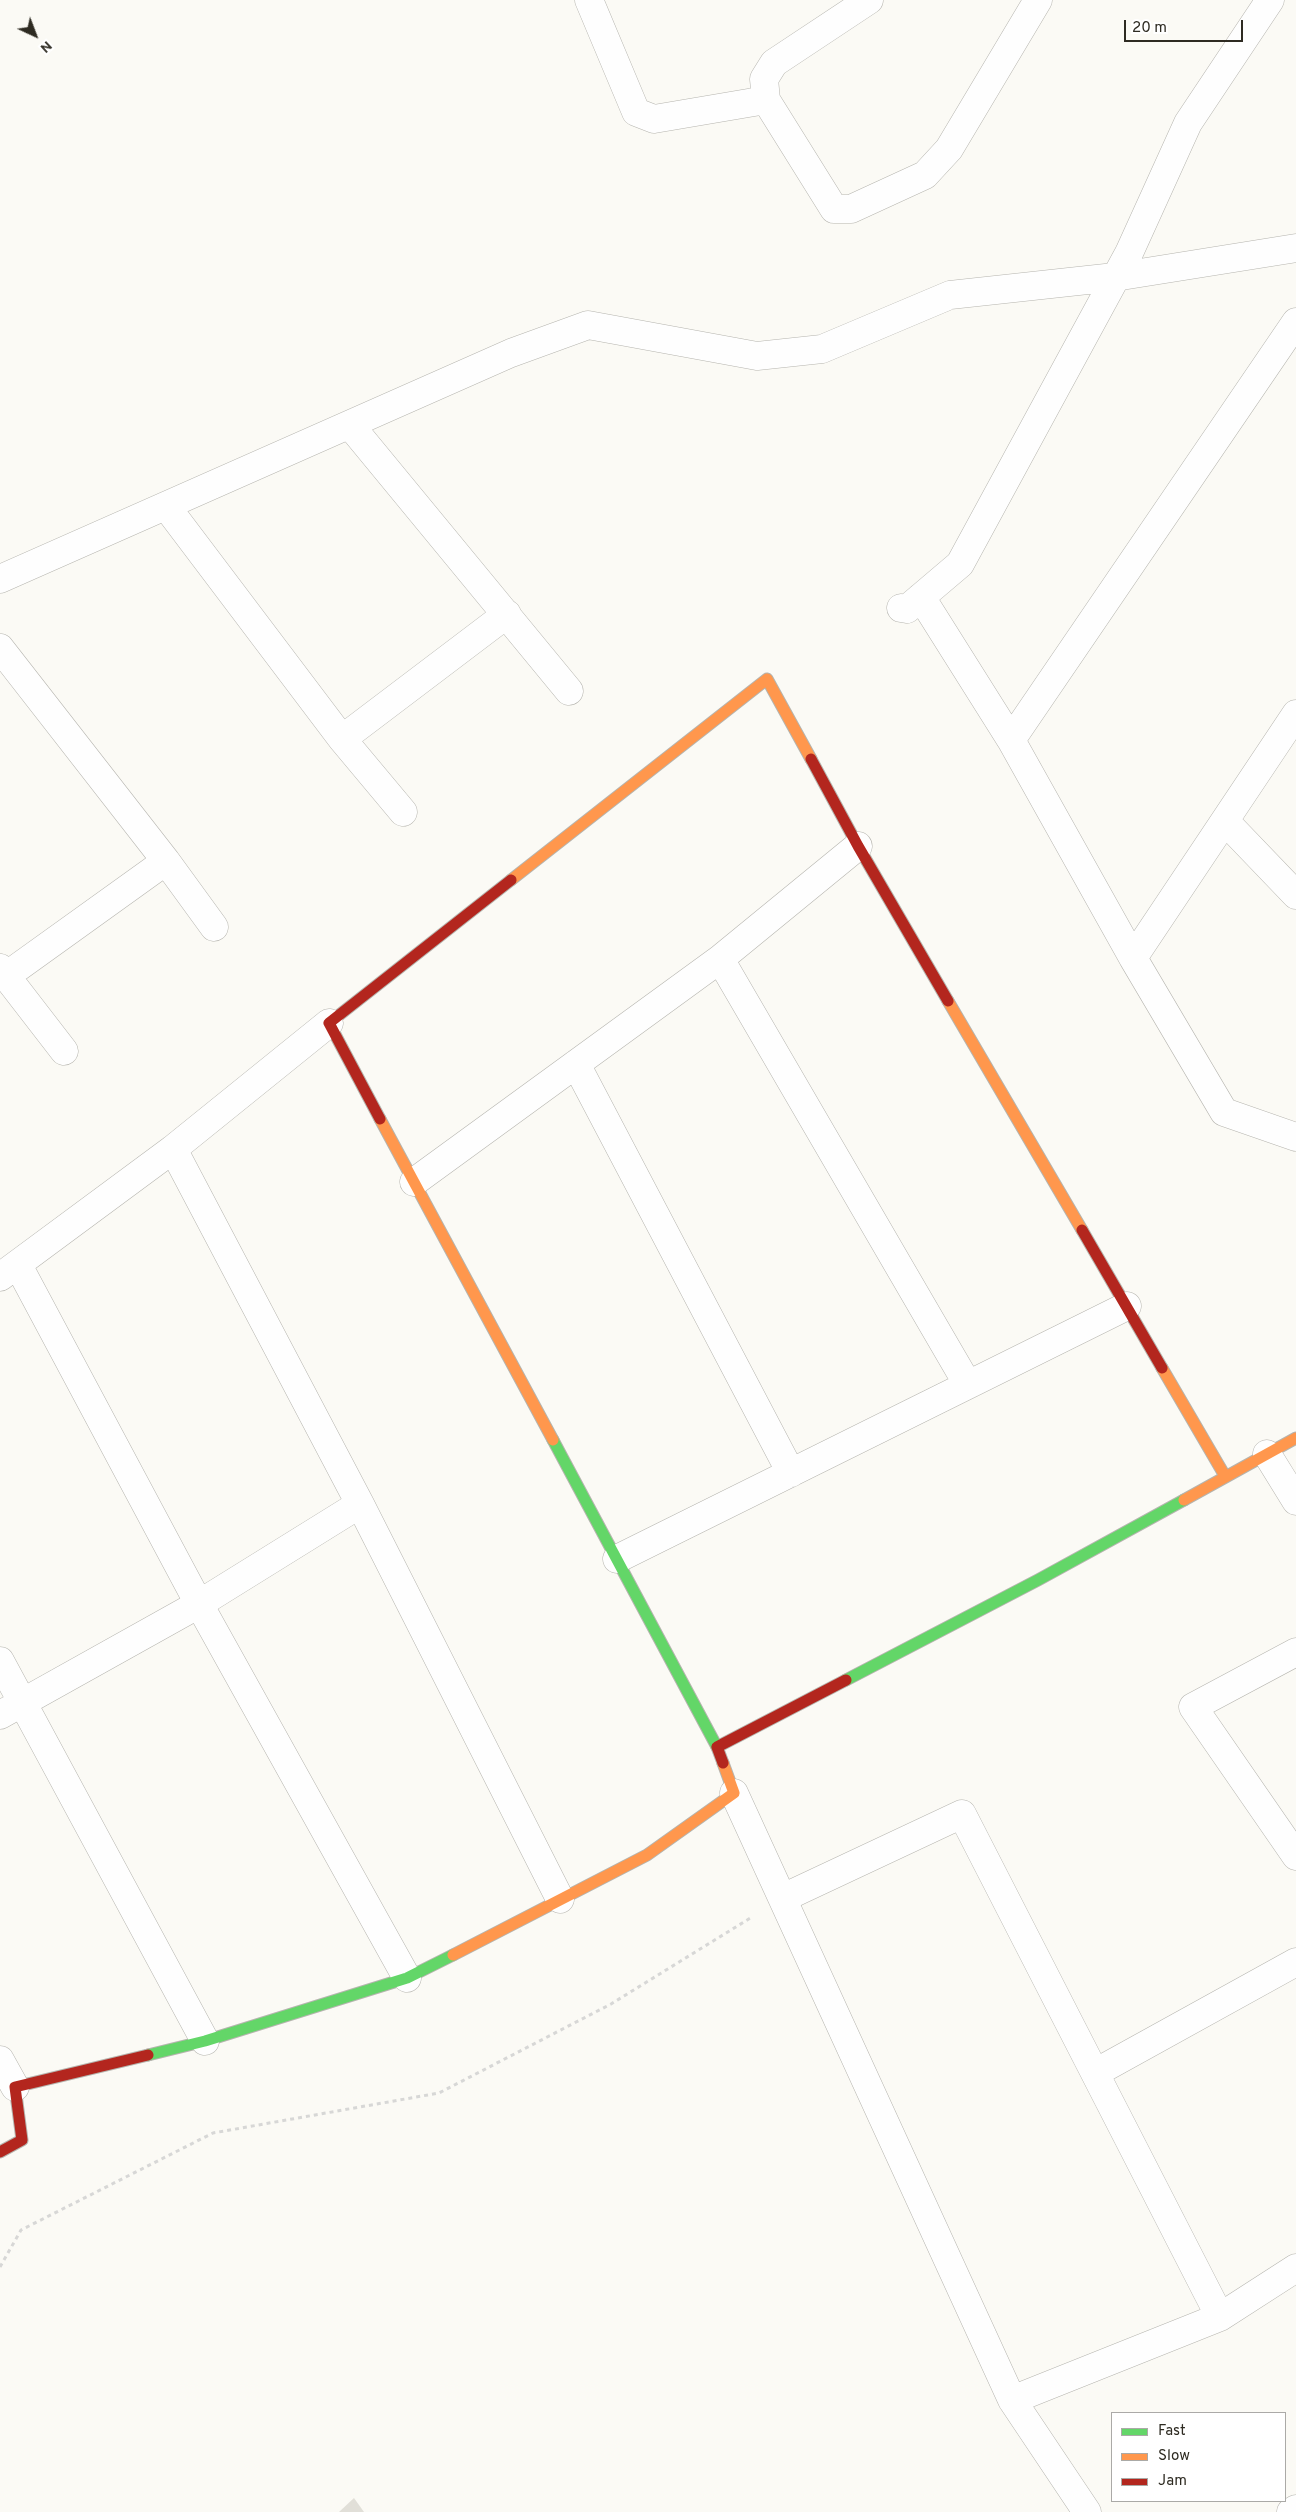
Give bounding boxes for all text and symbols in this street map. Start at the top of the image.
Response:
north arrow [10,10,60,60]
scale bar [1126,10,1245,42]
text: 20 m [1132,19,1167,38]
text: N [36,37,55,56]
legend [1111,2412,1286,2502]
text: Fast [1158,2422,1186,2441]
text: Slow [1158,2447,1190,2466]
text: Jam [1158,2472,1187,2491]

